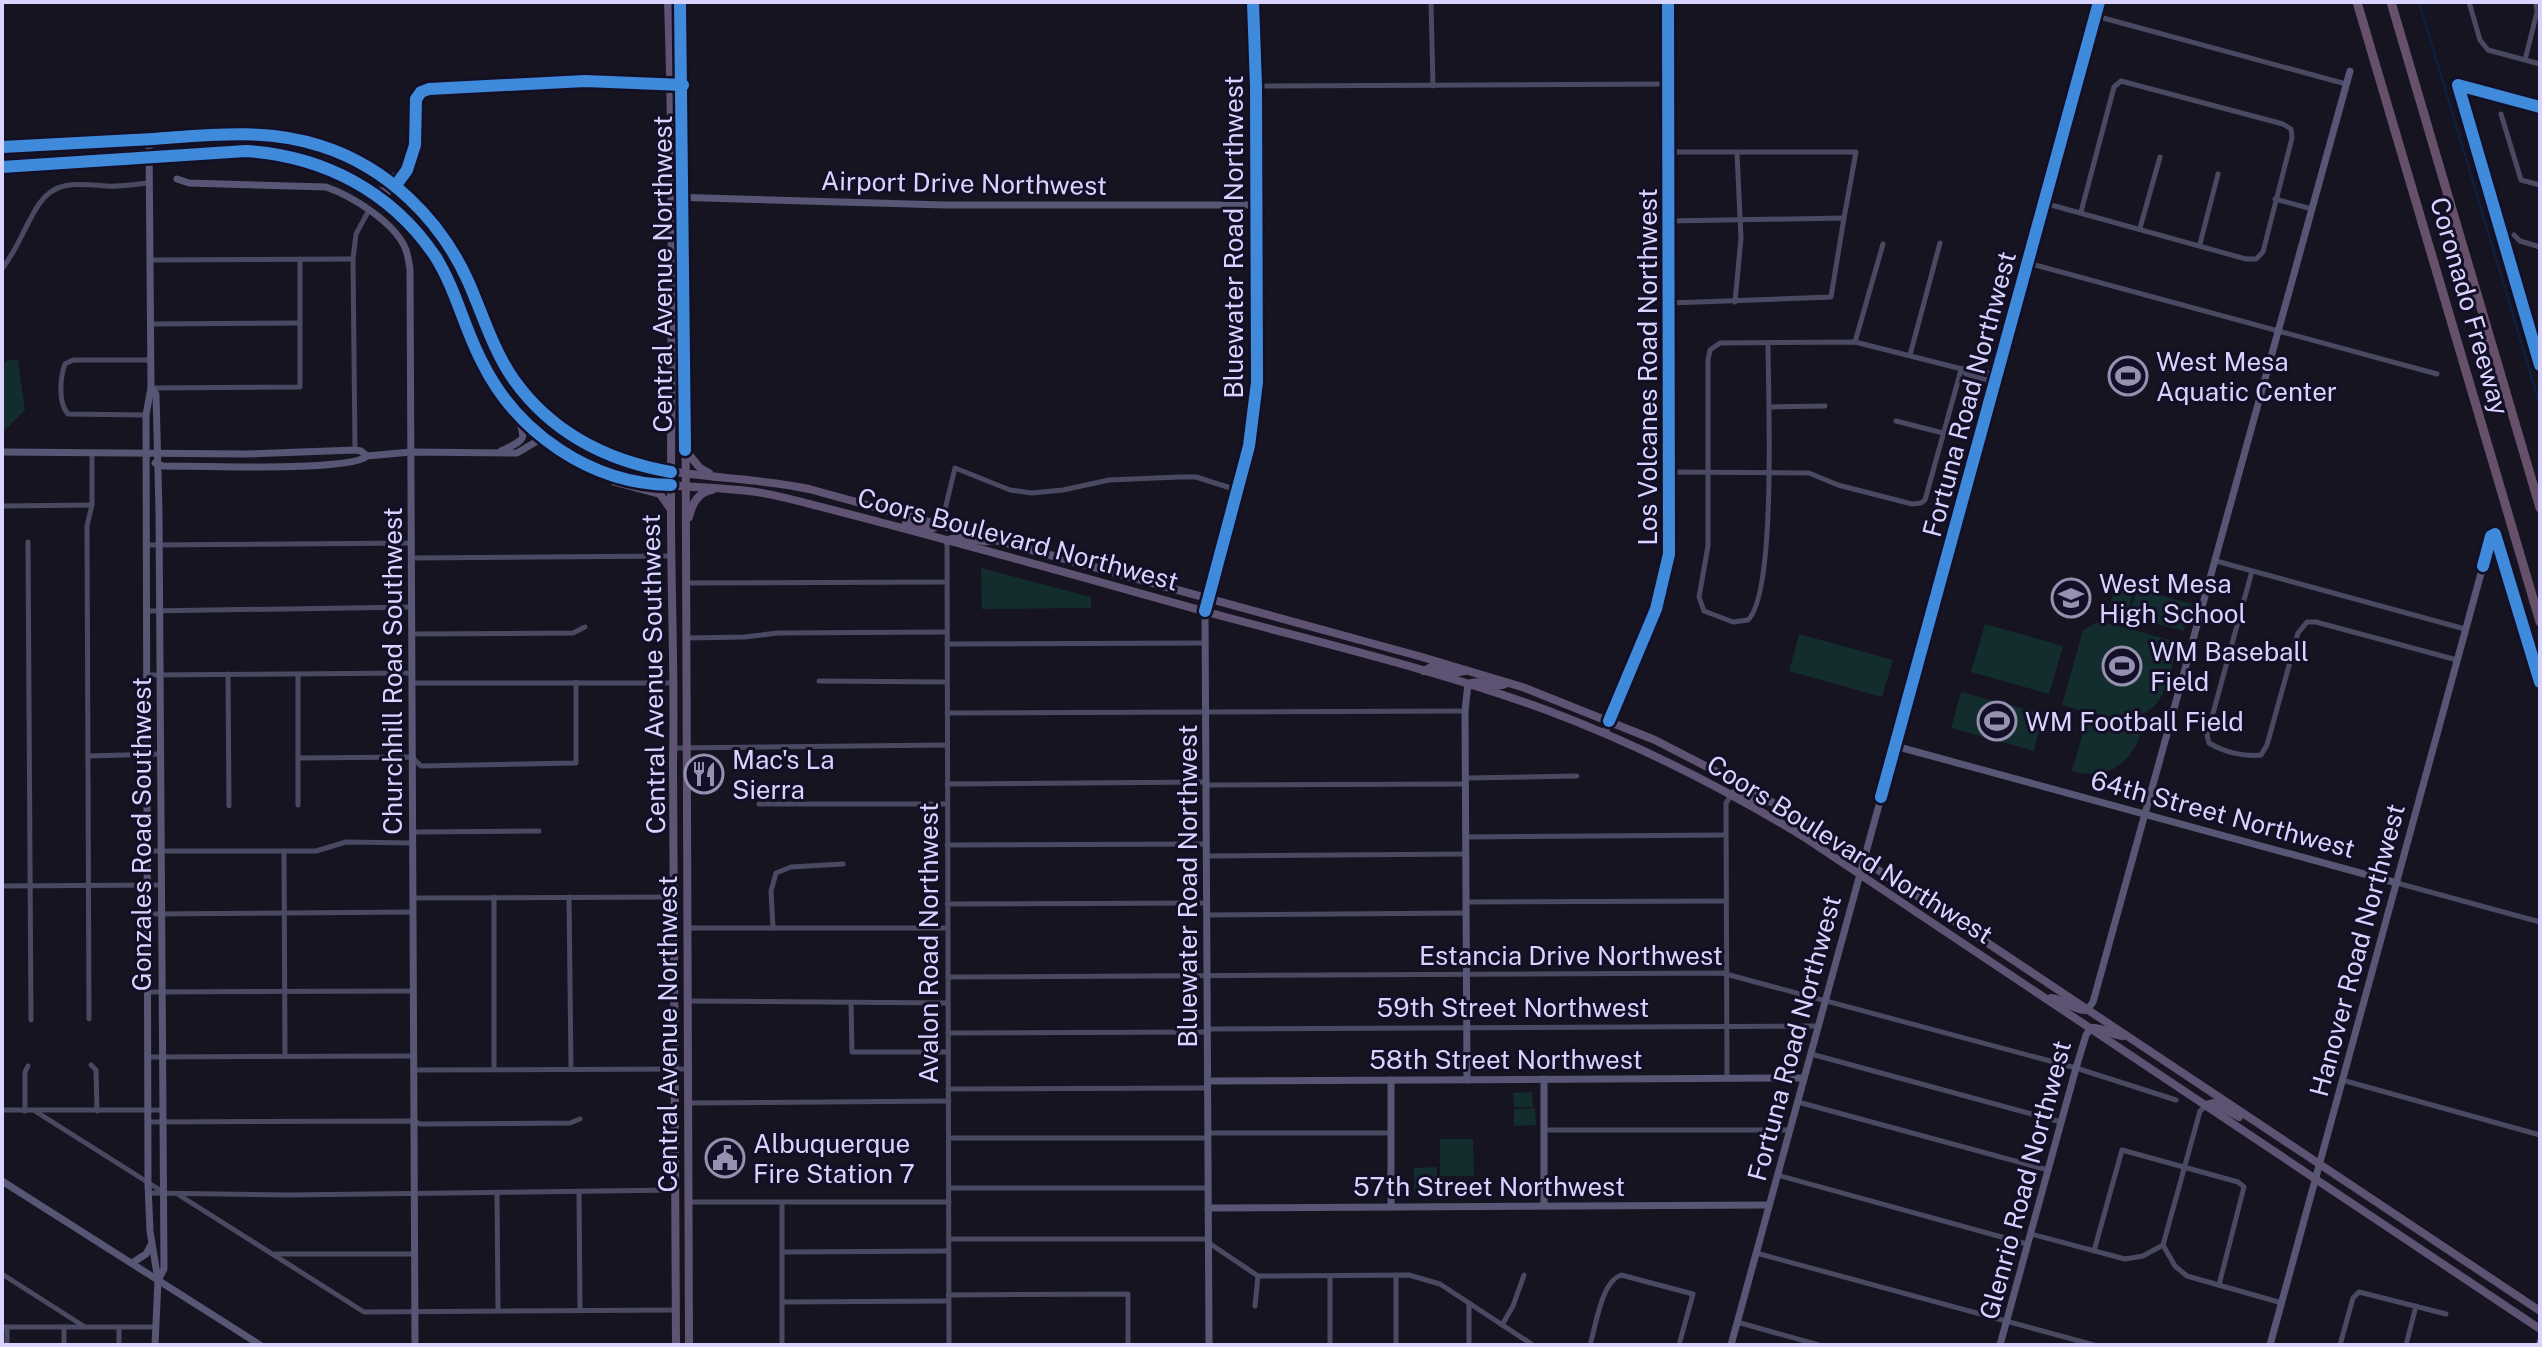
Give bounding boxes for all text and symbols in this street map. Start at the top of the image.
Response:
street label: Bluewater Road Northwest [1218,75,1249,399]
street label: Central Avenue Northwest [647,115,678,433]
street label: Airport Drive Northwest [821,165,1107,201]
street label: Los Volcanes Road Northwest [1632,188,1663,546]
street label: Coronado Freeway [2424,193,2516,419]
street label: Fortuna Road Northwest [1916,248,2022,540]
place label: West Mesa Aquatic Center [2156,346,2337,407]
sports icon: West Mesa Aquatic Center [2107,355,2149,397]
street label: Coors Boulevard Northwest [854,481,1182,597]
street label: Churchhill Road Southwest [377,507,408,835]
street label: Central Avenue Southwest [635,514,671,834]
place label: West Mesa High School [2099,568,2246,629]
school or university icon: West Mesa High School [2050,577,2092,619]
place label: WM Baseball Field [2150,636,2309,697]
sports icon: WM Baseball Field [2101,645,2143,687]
street label: Gonzales Road Southwest [126,677,157,991]
sports icon: WM Football Field [1976,700,2018,742]
place label: WM Football Field [2025,706,2244,737]
street label: Bluewater Road Northwest [1172,724,1203,1048]
place label: Mac's La Sierra [732,744,835,805]
street label: Coors Boulevard Northwest [1701,748,1999,950]
restaurant icon: Mac's La Sierra [683,753,725,795]
street label: 64th Street Northwest [2087,764,2359,864]
street label: Hanover Road Northwest [2303,800,2411,1100]
street label: Avalon Road Northwest [913,802,944,1084]
street label: Central Avenue Northwest [652,875,683,1193]
street label: Fortuna Road Northwest [1741,892,1847,1184]
street label: Estancia Drive Northwest [1419,940,1723,971]
street label: 59th Street Northwest [1377,992,1649,1023]
street label: Glenrio Road Northwest [1973,1037,2077,1323]
street label: 58th Street Northwest [1369,1044,1643,1075]
place label: Albuquerque Fire Station 7 [753,1128,915,1189]
public building icon: Albuquerque Fire Station 7 [704,1137,746,1179]
street label: 57th Street Northwest [1353,1171,1625,1202]

